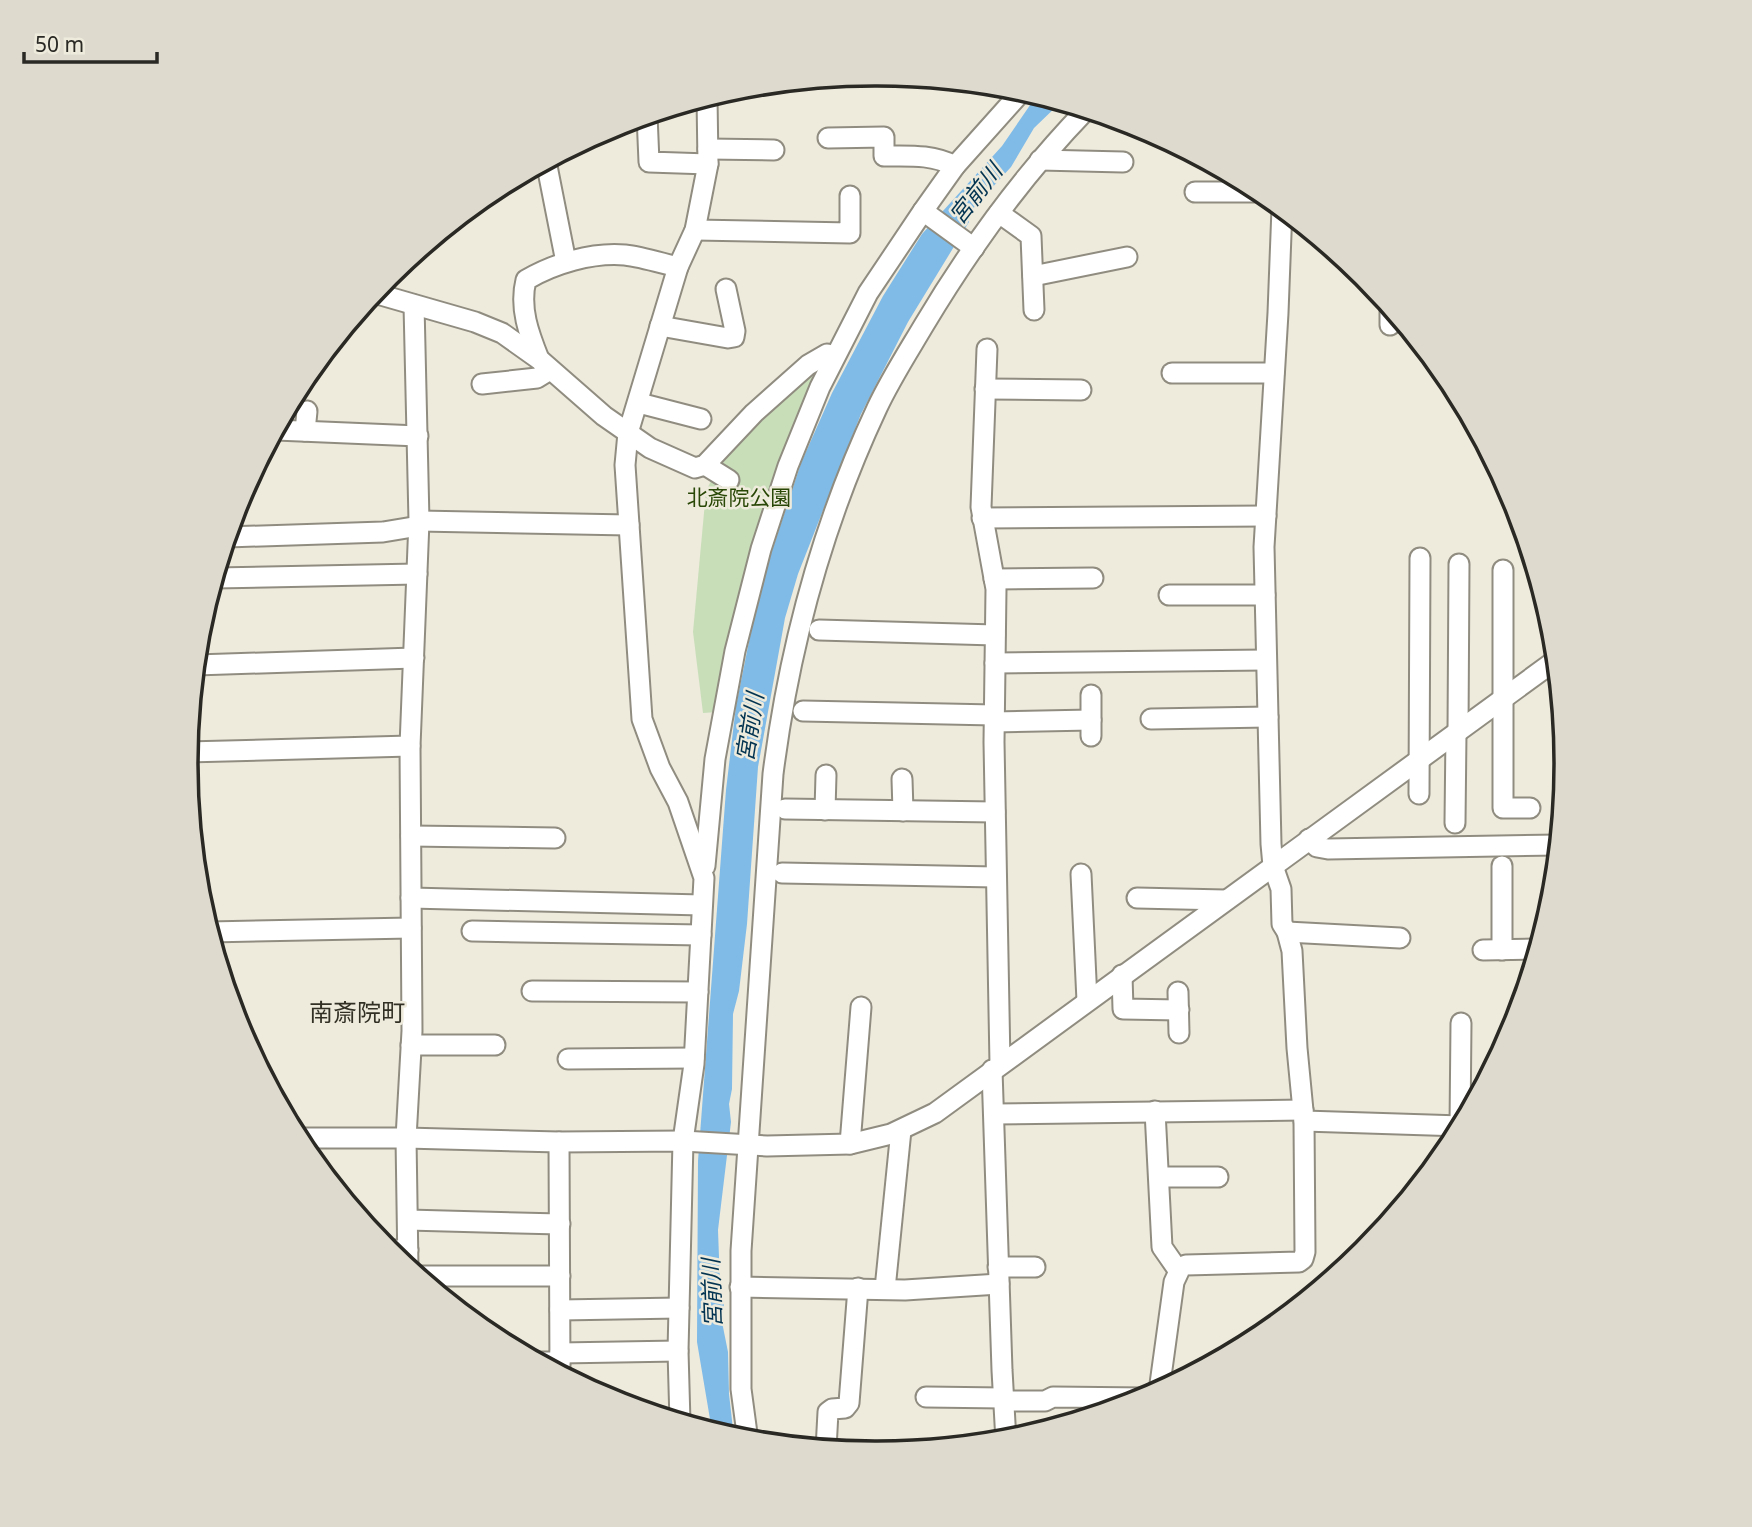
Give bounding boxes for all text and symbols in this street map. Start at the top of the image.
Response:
scale bar [24,21,158,65]
text: 50 m [35,30,84,58]
water label: 宮前川 [941,154,1011,230]
park label: 北斎院公園 [687,483,792,511]
water label: 宮前川 [728,687,771,764]
district label: 南斎院町 [309,995,405,1028]
water label: 宮前川 [694,1255,728,1328]

